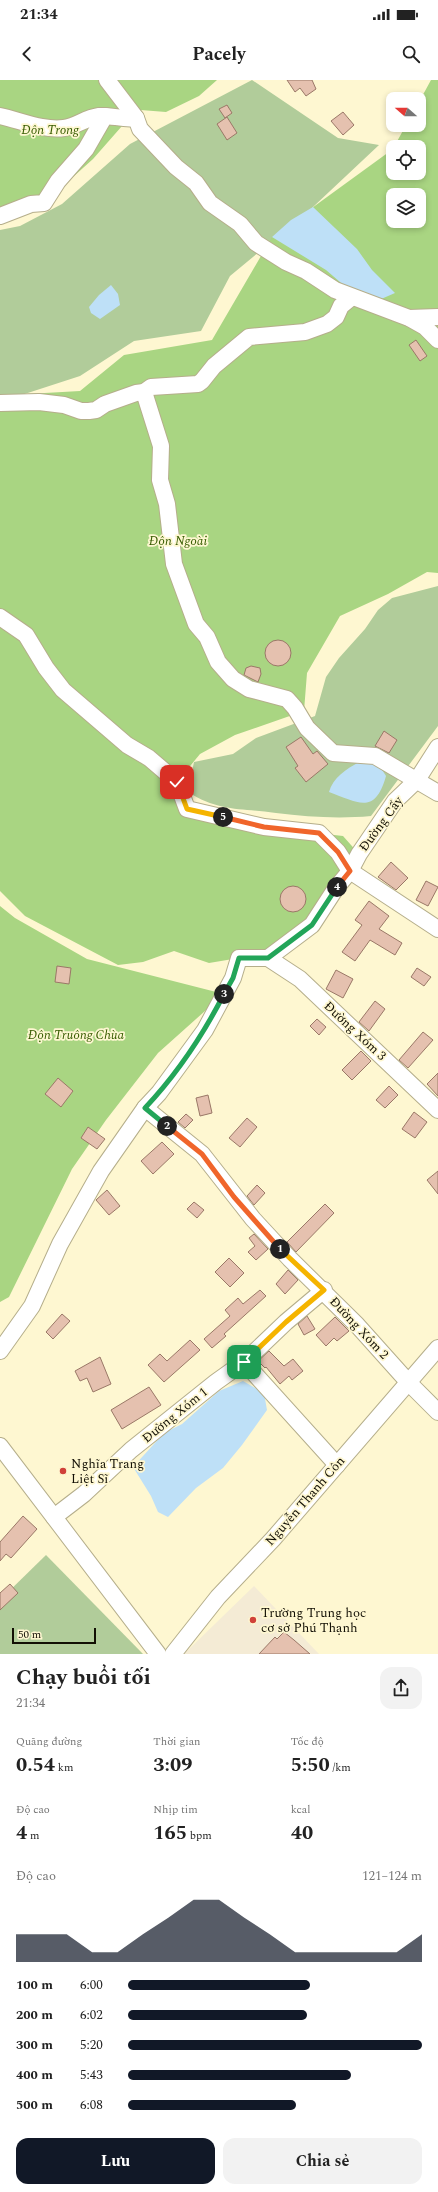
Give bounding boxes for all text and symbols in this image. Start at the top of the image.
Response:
text: 21:34 [20,3,58,26]
text: Pacely [192,41,246,68]
icon: back [16,43,38,65]
icon: search [400,43,422,65]
north arrow [386,92,426,132]
map controls [386,92,426,228]
park label: Độn Trong [21,120,80,140]
button: locate [386,140,426,180]
button: layers [386,188,426,228]
park label: Độn Ngoài [149,531,207,551]
pin [160,765,194,799]
icon: check [166,771,188,793]
street label: Đường Cấy [354,792,408,856]
pin: 5 [213,807,233,827]
text: 5 [220,808,226,825]
pin: 4 [327,877,347,897]
text: 4 [334,878,340,895]
pin: 3 [214,984,234,1004]
text: 3 [221,985,227,1002]
street label: Đường Xóm 3 [319,997,391,1066]
park label: Độn Truông Chùa [28,1025,125,1045]
pin: 2 [157,1116,177,1136]
text: 2 [164,1117,170,1134]
pin: 1 [270,1239,290,1259]
text: 1 [277,1240,283,1257]
street label: Đường Xóm 2 [325,1292,393,1364]
pin [227,1345,261,1379]
icon: arrive [233,1351,255,1373]
street label: Đường Xóm 1 [138,1382,212,1448]
street label: Nguyễn Thanh Côn [260,1451,350,1550]
place label: Nghĩa Trang Liệt Sĩ [71,1454,144,1489]
marker: Nghĩa Trang Liệt Sĩ [58,1466,68,1476]
place label: Trường Trung học cơ sở Phú Thạnh [261,1603,366,1638]
marker: Trường Trung học cơ sở Phú Thạnh [248,1615,258,1625]
scale bar [12,1626,96,1645]
text: 50 m [18,1626,41,1643]
text: Chạy buổi tối [16,1661,151,1694]
button: share [380,1667,422,1709]
text: 21:34 [16,1693,45,1713]
text: Quãng đường [16,1733,82,1750]
text: Thời gian [153,1733,201,1750]
text: Tốc độ [291,1733,324,1750]
text: 0.54 [16,1750,55,1780]
text: 3:09 [153,1750,192,1780]
text: 5:50 [291,1750,330,1780]
text: km [55,1759,73,1776]
text: /km [330,1759,351,1776]
text: Độ cao [16,1801,50,1818]
text: Nhịp tim [153,1801,198,1818]
text: kcal [291,1801,310,1818]
text: 4 [16,1818,27,1848]
text: 165 [153,1818,187,1848]
text: 40 [291,1818,313,1848]
text: m [27,1827,39,1844]
text: bpm [187,1827,212,1844]
text: Độ cao [16,1866,56,1886]
text: 121–124 m [362,1866,422,1886]
text: 100 m [16,1975,53,1995]
text: 6:00 [80,1975,103,1995]
text: 200 m [16,2005,53,2025]
text: 6:02 [80,2005,103,2025]
text: 300 m [16,2035,53,2055]
text: 5:20 [80,2035,103,2055]
text: 400 m [16,2065,53,2085]
text: 5:43 [80,2065,103,2085]
text: 500 m [16,2095,53,2115]
text: 6:08 [80,2095,103,2115]
button: Lưu [16,2138,215,2184]
button: Chia sẻ [223,2138,422,2184]

